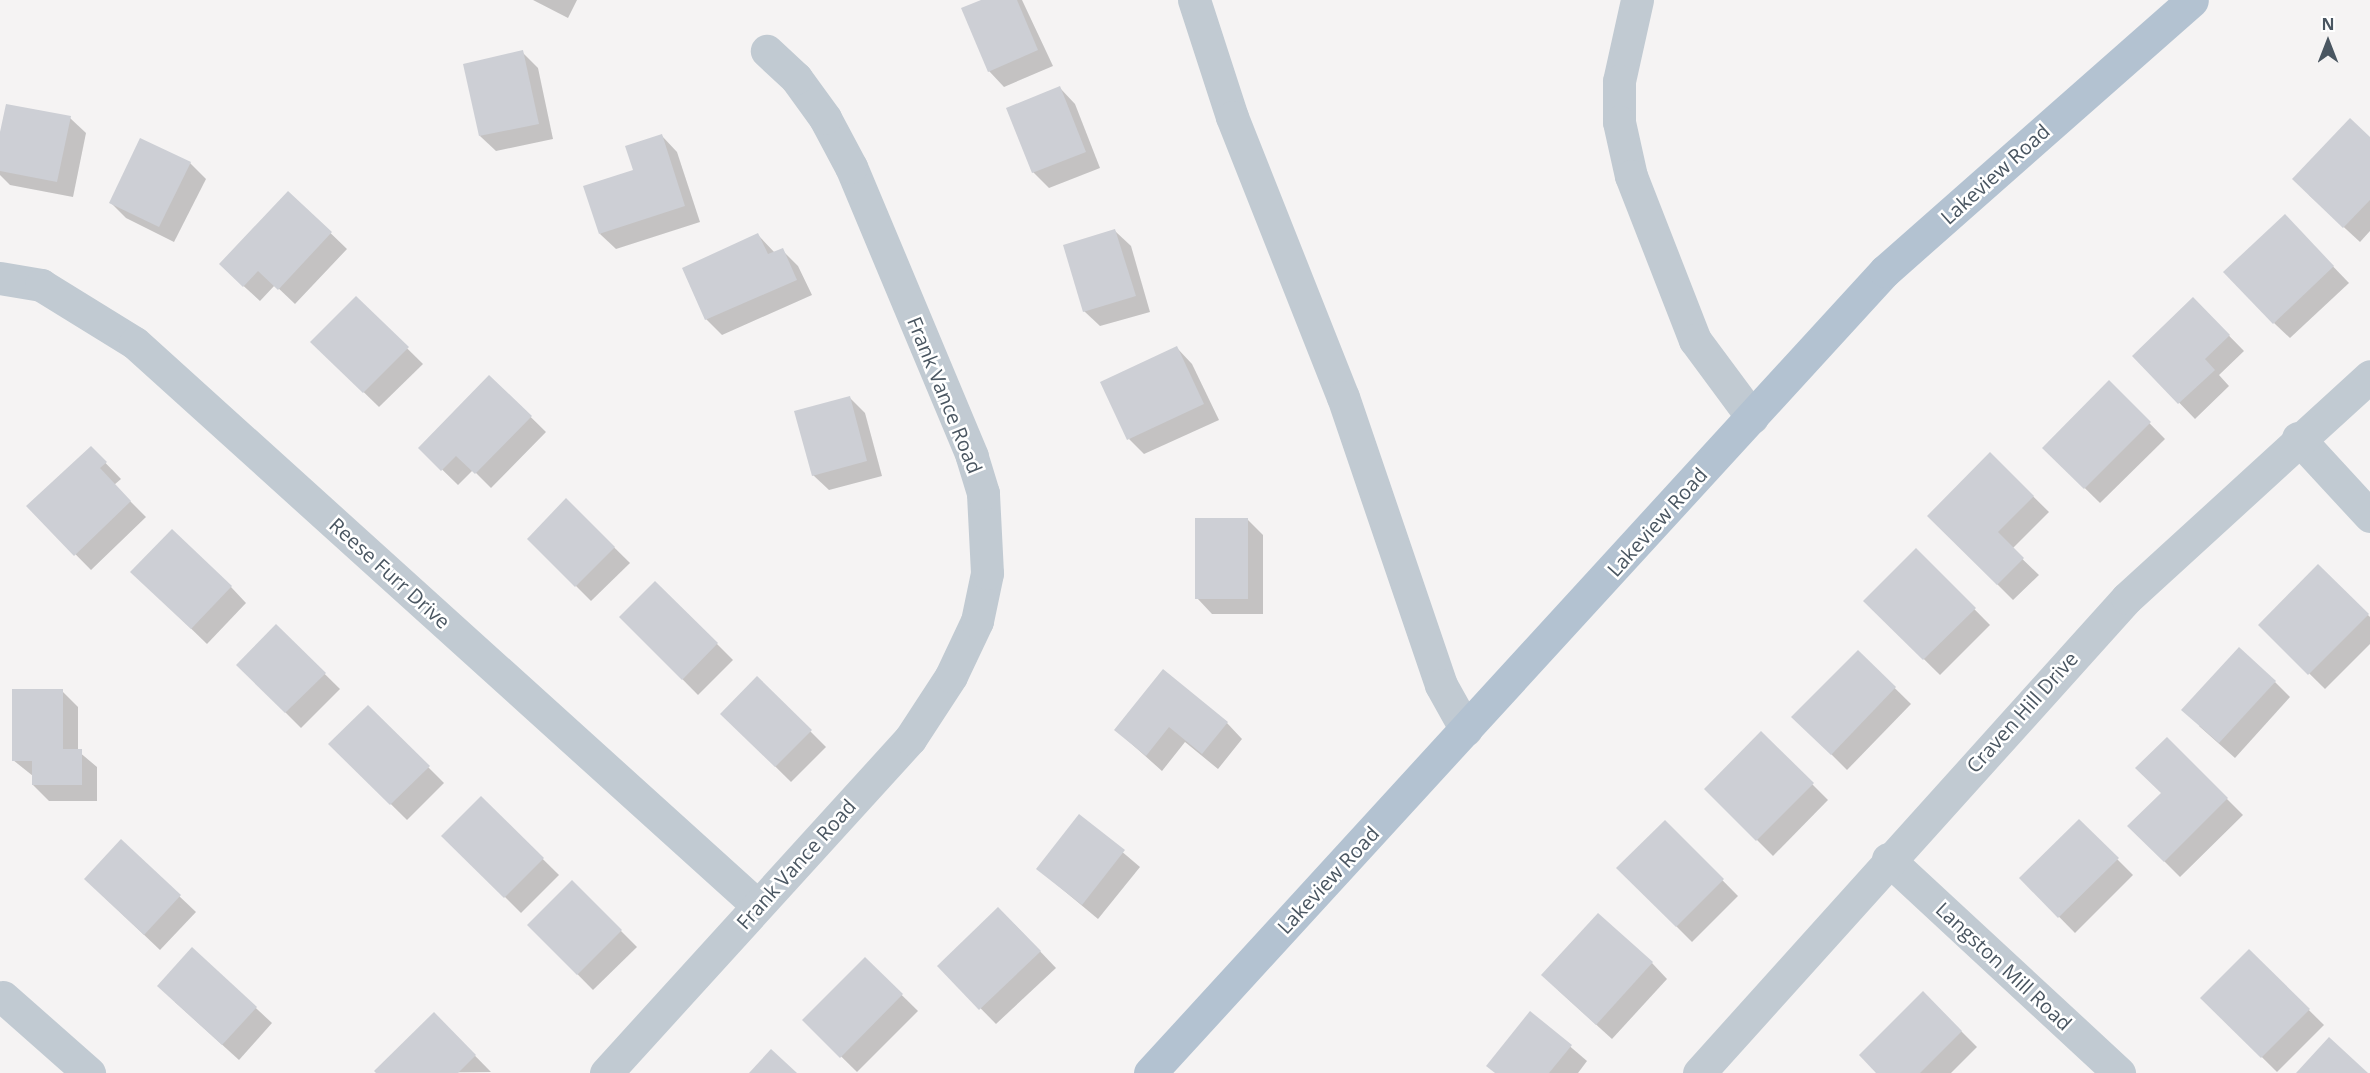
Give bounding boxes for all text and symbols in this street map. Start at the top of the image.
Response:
north arrow [2298,12,2358,72]
text: N [2321,13,2335,35]
street label: Lakeview Road [1936,119,2054,229]
street label: Frank Vance Road [903,313,987,477]
street label: Lakeview Road [1602,463,1712,581]
street label: Reese Furr Drive [325,513,455,633]
street label: Craven Hill Drive [1961,647,2083,777]
street label: Frank Vance Road [731,794,861,934]
street label: Lakeview Road [1272,821,1384,939]
street label: Langston Mill Road [1931,897,2077,1035]

